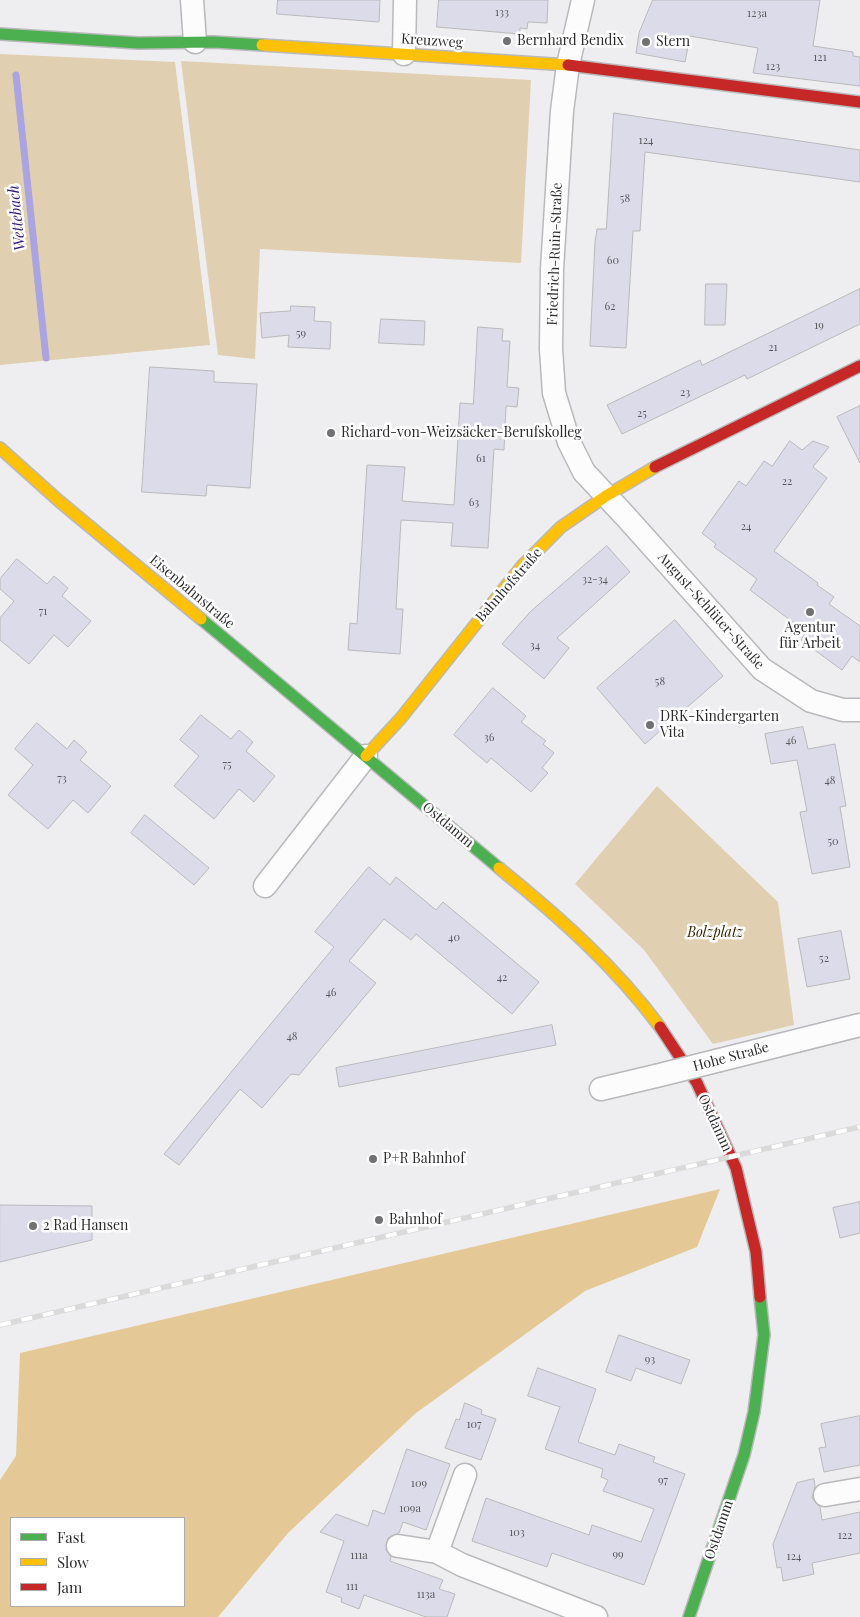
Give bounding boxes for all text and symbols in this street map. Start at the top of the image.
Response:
house number: 133 [495,6,509,20]
house number: 123a [747,7,767,21]
street label: Kreuzweg [400,30,464,52]
place label: Bernhard Bendix [517,33,624,49]
place label: Stern [656,34,690,50]
marker: Bernhard Bendix [501,35,513,47]
marker: Stern [640,36,652,48]
house number: 121 [813,51,827,65]
house number: 123 [766,60,780,74]
house number: 124 [639,134,653,148]
street label: Friedrich-Ruin-Straße [544,182,566,326]
water label: Wettebach [5,184,29,252]
house number: 58 [620,192,630,206]
house number: 60 [607,254,619,268]
house number: 62 [605,300,615,314]
house number: 19 [814,319,824,333]
house number: 59 [296,327,306,341]
house number: 21 [768,341,778,355]
house number: 23 [680,386,690,400]
house number: 25 [637,407,647,421]
place label: Richard-von-Weizsäcker-Berufskolleg [341,425,582,441]
marker: Richard-von-Weizsäcker-Berufskolleg [325,427,337,439]
house number: 61 [476,452,486,466]
house number: 22 [782,475,792,489]
house number: 63 [469,496,479,510]
house number: 24 [741,520,751,534]
street label: Bahnhofstraße [472,545,546,625]
street label: August-Schlüter-Straße [654,549,768,673]
street label: Eisenbahnstraße [146,552,238,632]
house number: 32-34 [582,573,608,587]
house number: 71 [39,605,47,619]
marker: Agentur für Arbeit [804,606,816,618]
place label: Agentur für Arbeit [779,620,841,652]
house number: 34 [530,639,540,653]
house number: 58 [655,675,665,689]
place label: DRK-Kindergarten Vita [660,709,779,742]
marker: DRK-Kindergarten Vita [644,719,656,731]
house number: 36 [484,731,494,745]
house number: 46 [785,734,797,748]
house number: 75 [222,758,232,772]
house number: 73 [57,772,67,786]
house number: 48 [824,774,836,788]
street label: Ostdamm [419,799,477,851]
house number: 50 [827,835,839,849]
park label: Bolzplatz [687,925,743,941]
house number: 40 [448,931,460,945]
house number: 52 [819,952,829,966]
house number: 42 [497,971,507,985]
house number: 46 [325,986,337,1000]
house number: 48 [286,1030,298,1044]
street label: Hohe Straße [691,1039,771,1075]
street label: Ostdamm [694,1092,736,1154]
place label: P+R Bahnhof [383,1151,465,1167]
marker: P+R Bahnhof [367,1153,379,1165]
place label: Bahnhof [389,1212,442,1228]
marker: Bahnhof [373,1214,385,1226]
place label: 2 Rad Hansen [43,1218,128,1234]
marker: 2 Rad Hansen [27,1220,39,1232]
house number: 93 [645,1353,655,1367]
house number: 107 [466,1418,482,1432]
house number: 97 [658,1474,668,1488]
house number: 109 [411,1477,427,1491]
street label: Ostdamm [701,1498,737,1562]
house number: 109a [399,1502,421,1516]
legend [10,1517,185,1607]
house number: 103 [509,1526,525,1540]
text: Fast [57,1527,85,1547]
house number: 122 [838,1529,852,1543]
house number: 99 [612,1548,624,1562]
house number: 111a [350,1549,368,1563]
house number: 124 [787,1550,801,1564]
text: Slow [57,1552,89,1572]
text: Jam [57,1577,82,1597]
house number: 111 [346,1580,358,1594]
house number: 113a [417,1588,435,1602]

